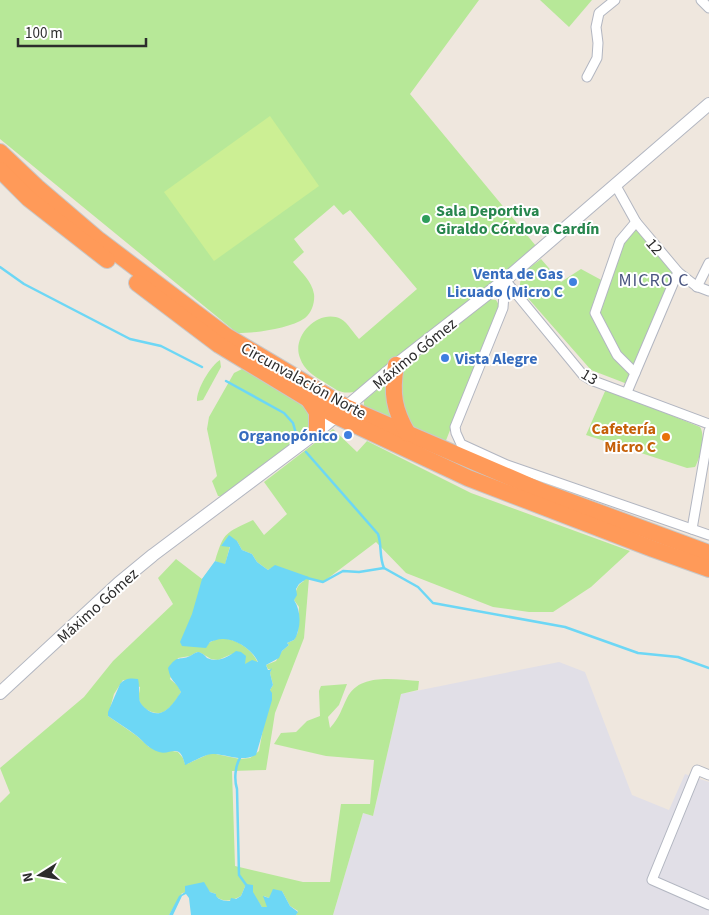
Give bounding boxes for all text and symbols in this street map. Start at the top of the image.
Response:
scale bar [18,15,145,47]
text: 100 m [25,23,63,44]
place label: Sala Deportiva Giraldo Córdova Cardín [436,200,599,240]
marker: Sala Deportiva Giraldo Córdova Cardín [420,213,432,225]
street label: 12 [641,233,668,260]
place label: Venta de Gas Licuado (Micro C [447,263,563,303]
district label: MICRO C [618,268,690,293]
marker: Venta de Gas Licuado (Micro C [567,276,579,288]
street label: Máximo Gómez [368,313,462,395]
street label: Circunvalación Norte [237,337,370,424]
place label: Vista Alegre [454,348,537,370]
marker: Vista Alegre [439,352,451,364]
street label: 13 [577,363,602,390]
place label: Cafetería Micro C [591,418,656,458]
place label: Organopónico [239,425,338,447]
marker: Organopónico [342,429,354,441]
marker: Cafetería Micro C [660,431,672,443]
street label: Máximo Gómez [52,563,143,648]
north arrow [15,850,65,900]
text: N [18,871,39,884]

